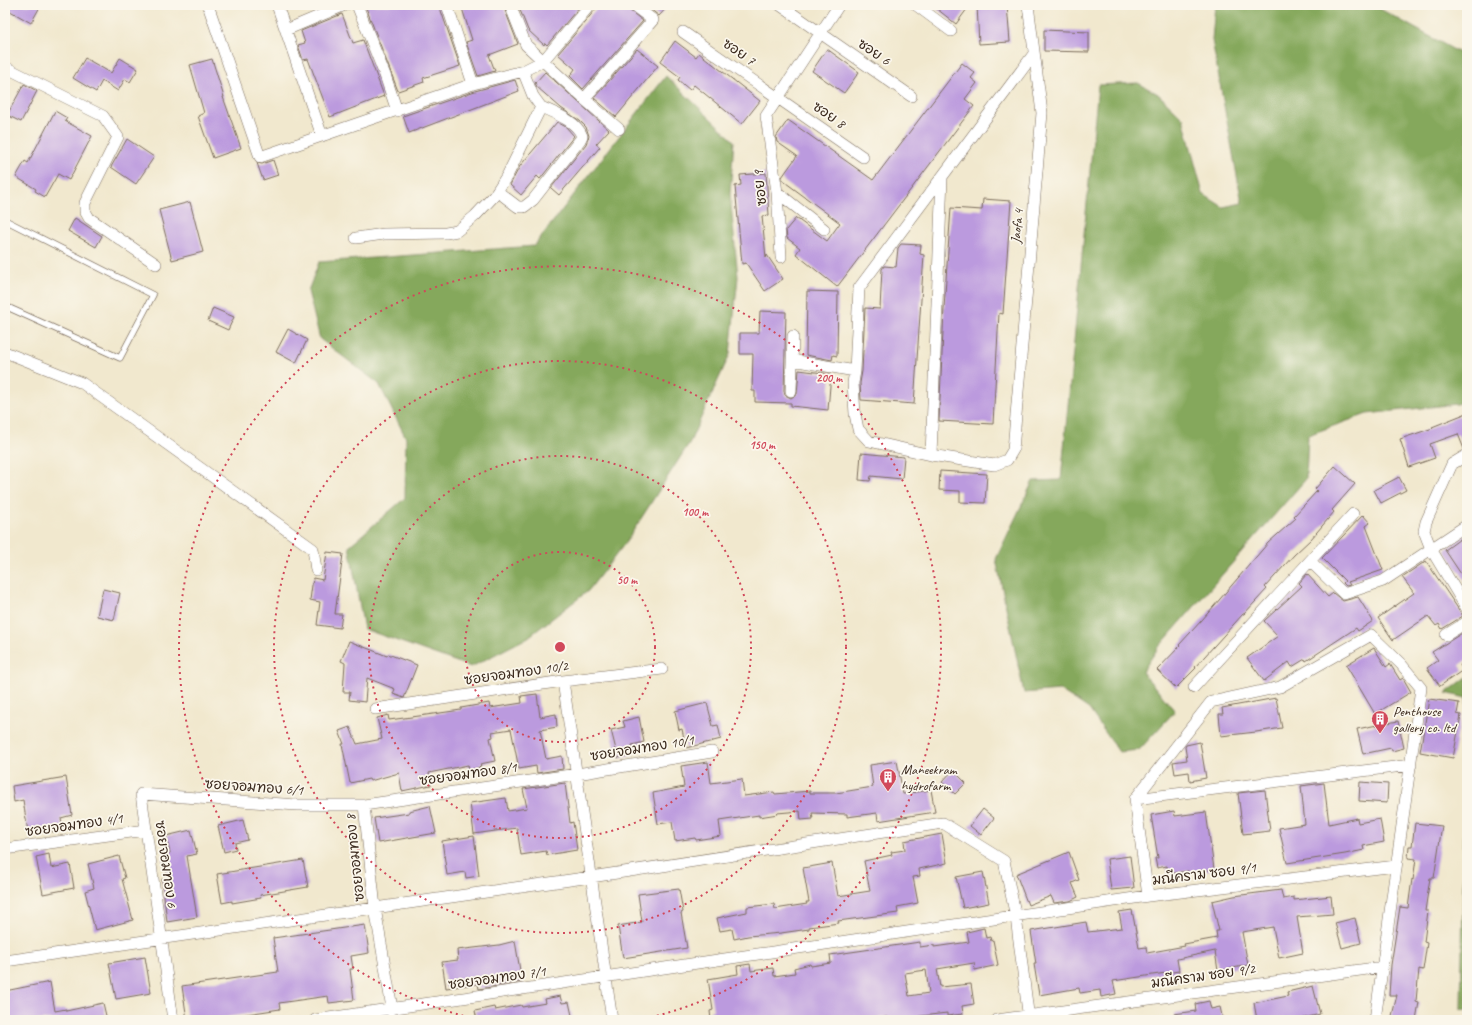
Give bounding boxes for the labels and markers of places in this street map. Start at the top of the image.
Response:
centre of rings [553,640,567,654]
place label: Penthouse gallery co. ltd [1393,703,1458,736]
building icon: Penthouse gallery co. ltd [1370,709,1390,734]
place label: Maneekram hydrofarm [901,761,958,794]
building icon: Maneekram hydrofarm [878,767,898,792]

